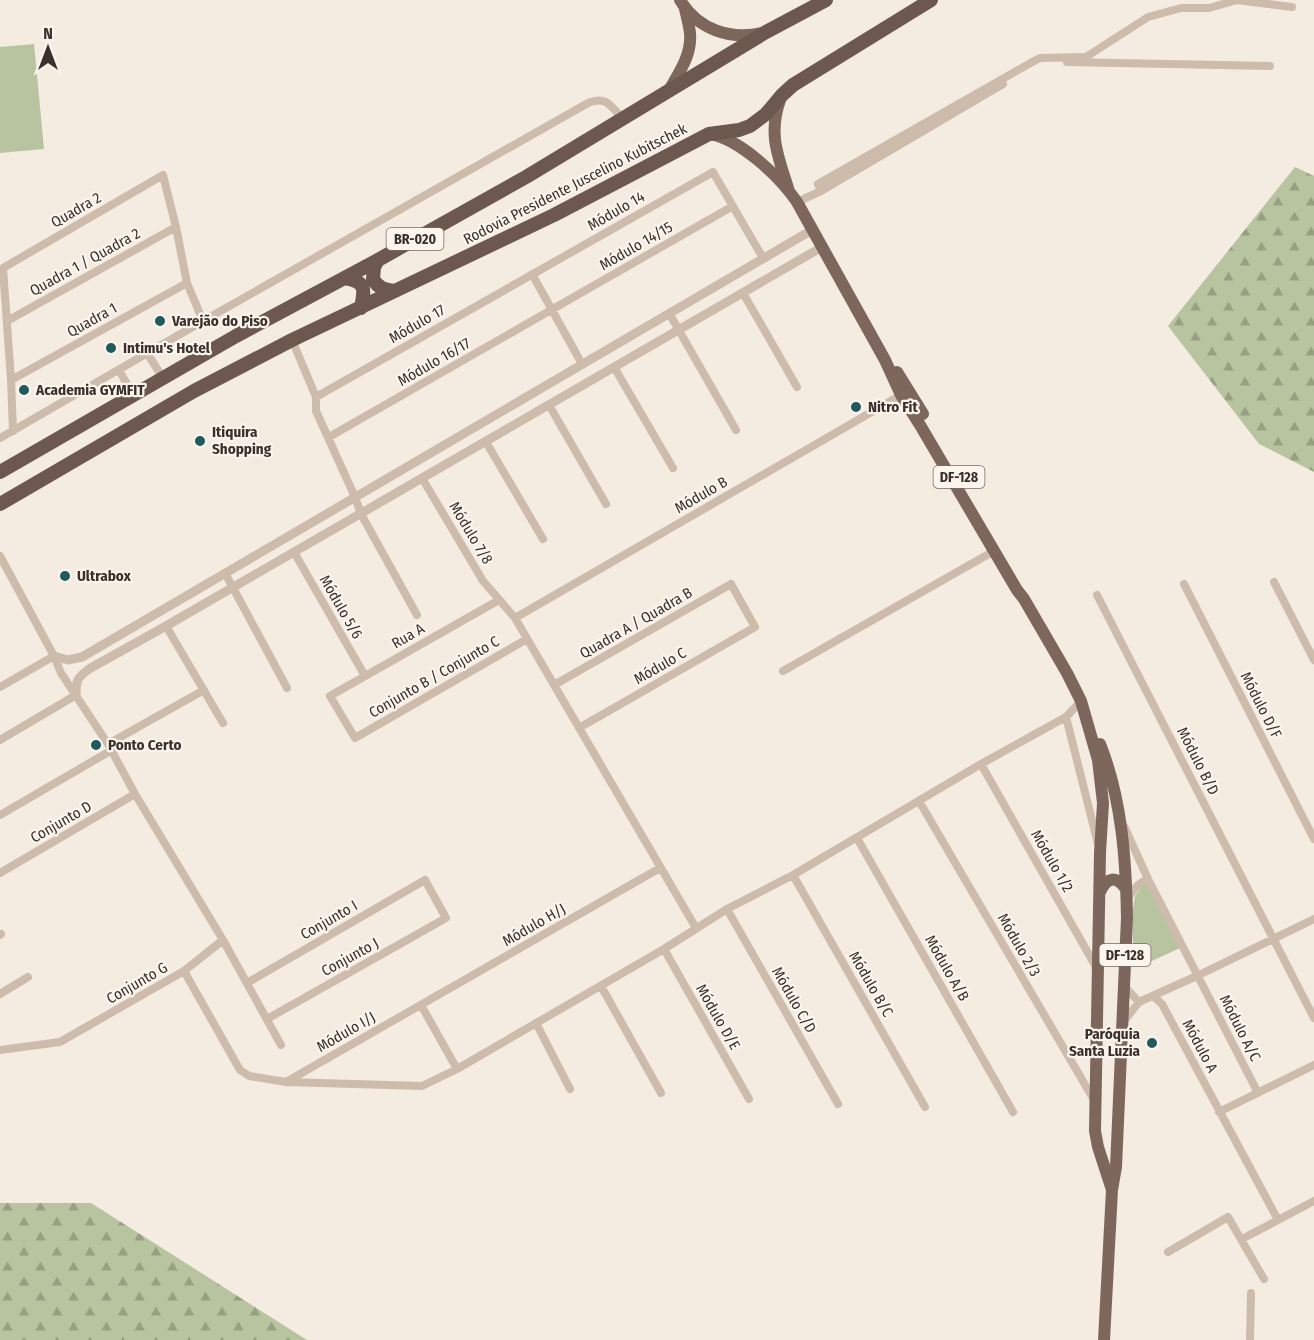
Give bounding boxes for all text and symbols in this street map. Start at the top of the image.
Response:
north arrow [18,18,78,78]
text: N [43,24,53,43]
street label: Rodovia Presidente Juscelino Kubitschek [460,120,690,248]
street label: Módulo 14 [584,187,648,235]
street label: Quadra 2 [48,188,105,232]
street label: Módulo 14/15 [596,218,676,274]
street label: Quadra 1 / Quadra 2 [27,224,144,300]
road number: BR-020 [386,228,444,250]
street label: Quadra 1 [64,299,120,341]
street label: Módulo 17 [386,301,448,347]
place label: Varejão do Piso [171,312,268,330]
marker: Varejão do Piso [153,314,167,328]
street label: Módulo 16/17 [395,334,473,390]
place label: Intimu's Hotel [123,339,211,357]
marker: Intimu's Hotel [104,341,118,355]
place label: Academia GYMFIT [35,381,145,399]
marker: Academia GYMFIT [17,383,31,397]
place label: Nitro Fit [868,398,919,416]
marker: Nitro Fit [849,400,863,414]
place label: Itiquira Shopping [212,423,272,458]
marker: Itiquira Shopping [193,434,207,448]
road number: DF-128 [934,466,984,488]
street label: Módulo B [671,473,731,517]
street label: Módulo 7/8 [445,499,497,567]
place label: Ultrabox [77,567,132,585]
marker: Ultrabox [58,569,72,583]
street label: Módulo 5/6 [316,572,366,642]
street label: Quadra A / Quadra B [577,584,695,662]
street label: Rua A [388,619,428,652]
street label: Conjunto B / Conjunto C [366,632,503,722]
street label: Módulo C [631,644,690,688]
street label: Módulo D/F [1237,669,1286,742]
street label: Módulo B/D [1173,724,1223,798]
place label: Ponto Certo [108,736,181,754]
marker: Ponto Certo [89,738,103,752]
street label: Conjunto D [27,797,95,847]
street label: Módulo 1/2 [1027,827,1077,896]
street label: Conjunto I [297,897,361,943]
street label: Módulo H/J [499,900,569,950]
street label: Módulo 2/3 [994,910,1044,980]
street label: Módulo A/B [921,932,973,1004]
street label: Conjunto J [318,934,382,980]
road number: DF-128 [1100,944,1150,966]
street label: Módulo B/C [845,948,897,1020]
street label: Conjunto G [103,958,171,1008]
street label: Módulo C/D [768,964,820,1036]
street label: Módulo D/E [692,981,744,1053]
street label: Módulo A/C [1216,992,1265,1064]
street label: Módulo I/J [313,1008,379,1056]
street label: Módulo A [1179,1016,1222,1076]
place label: Paróquia Santa Luzia [1069,1025,1141,1060]
marker: Paróquia Santa Luzia [1145,1036,1159,1050]

